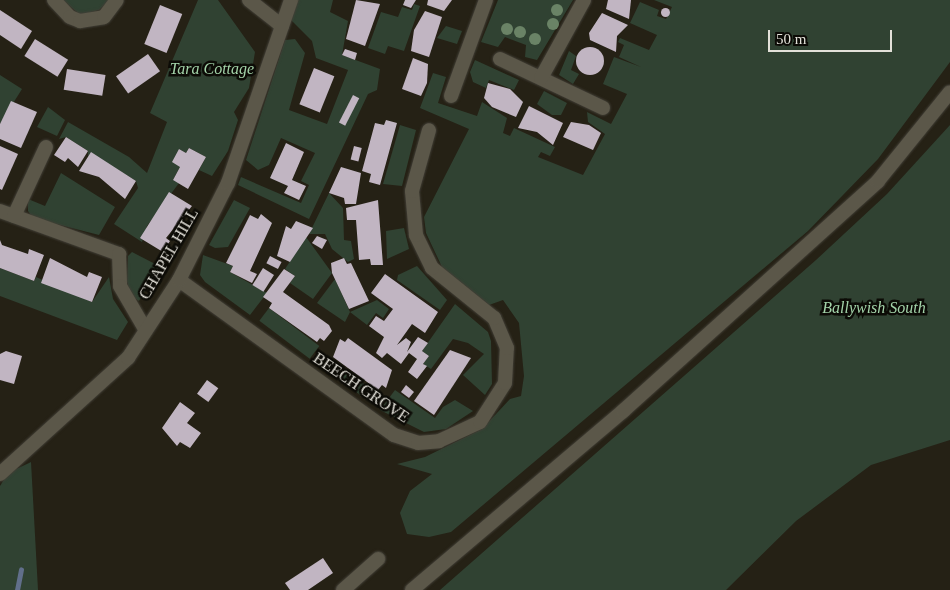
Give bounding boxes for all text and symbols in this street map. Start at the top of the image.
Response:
scale bar [770,20,894,52]
text: 50 m [776,31,806,47]
park label: Tara Cottage [170,59,254,79]
street label: CHAPEL HILL [135,205,203,303]
park label: Ballywish South [822,298,926,318]
street label: BEECH GROVE [309,349,413,427]

